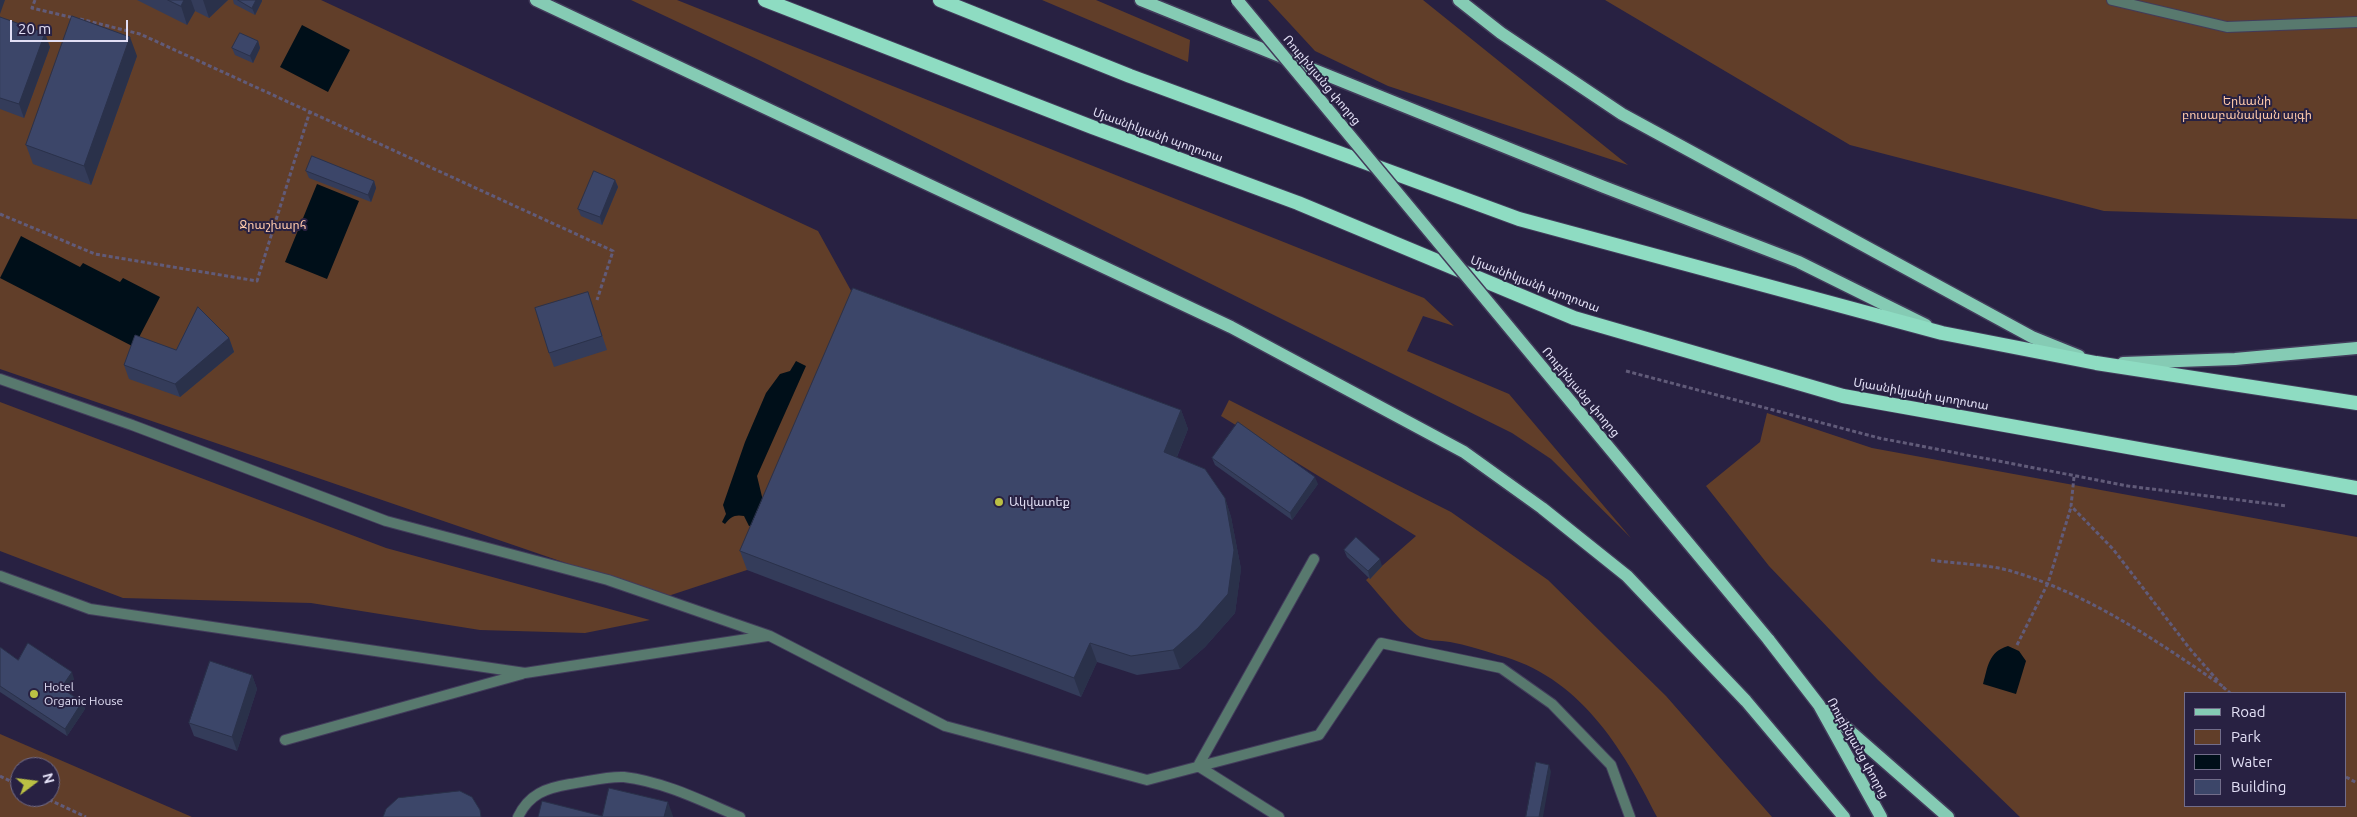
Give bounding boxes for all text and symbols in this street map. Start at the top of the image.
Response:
scale bar [12,10,130,42]
text: 20 m [18,20,51,37]
street label: Ռուբինյանց փողոց [1280,32,1364,128]
park label: Երևանի բուսաբանական այգի [2182,94,2312,122]
street label: Մյասնիկյանի պողոտա [1091,105,1225,165]
park label: Ջրաշխարհ [240,218,306,232]
street label: Մյասնիկյանի պողոտա [1468,253,1602,315]
street label: Ռուբինյանց փողոց [1539,344,1623,440]
street label: Մյասնիկյանի պողոտա [1852,375,1990,413]
place label: Ակվատեք [1009,495,1070,509]
marker: Ակվատեք [993,496,1005,508]
place label: Hotel Organic House [44,680,123,708]
marker: Hotel Organic House [28,688,40,700]
legend [2184,692,2347,807]
street label: Ռուբինյանց փողոց [1824,695,1892,801]
text: Road [2231,703,2266,720]
text: Park [2231,728,2261,745]
text: Water [2231,753,2272,770]
north arrow [10,757,60,807]
text: N [39,771,58,785]
text: Building [2231,778,2286,795]

